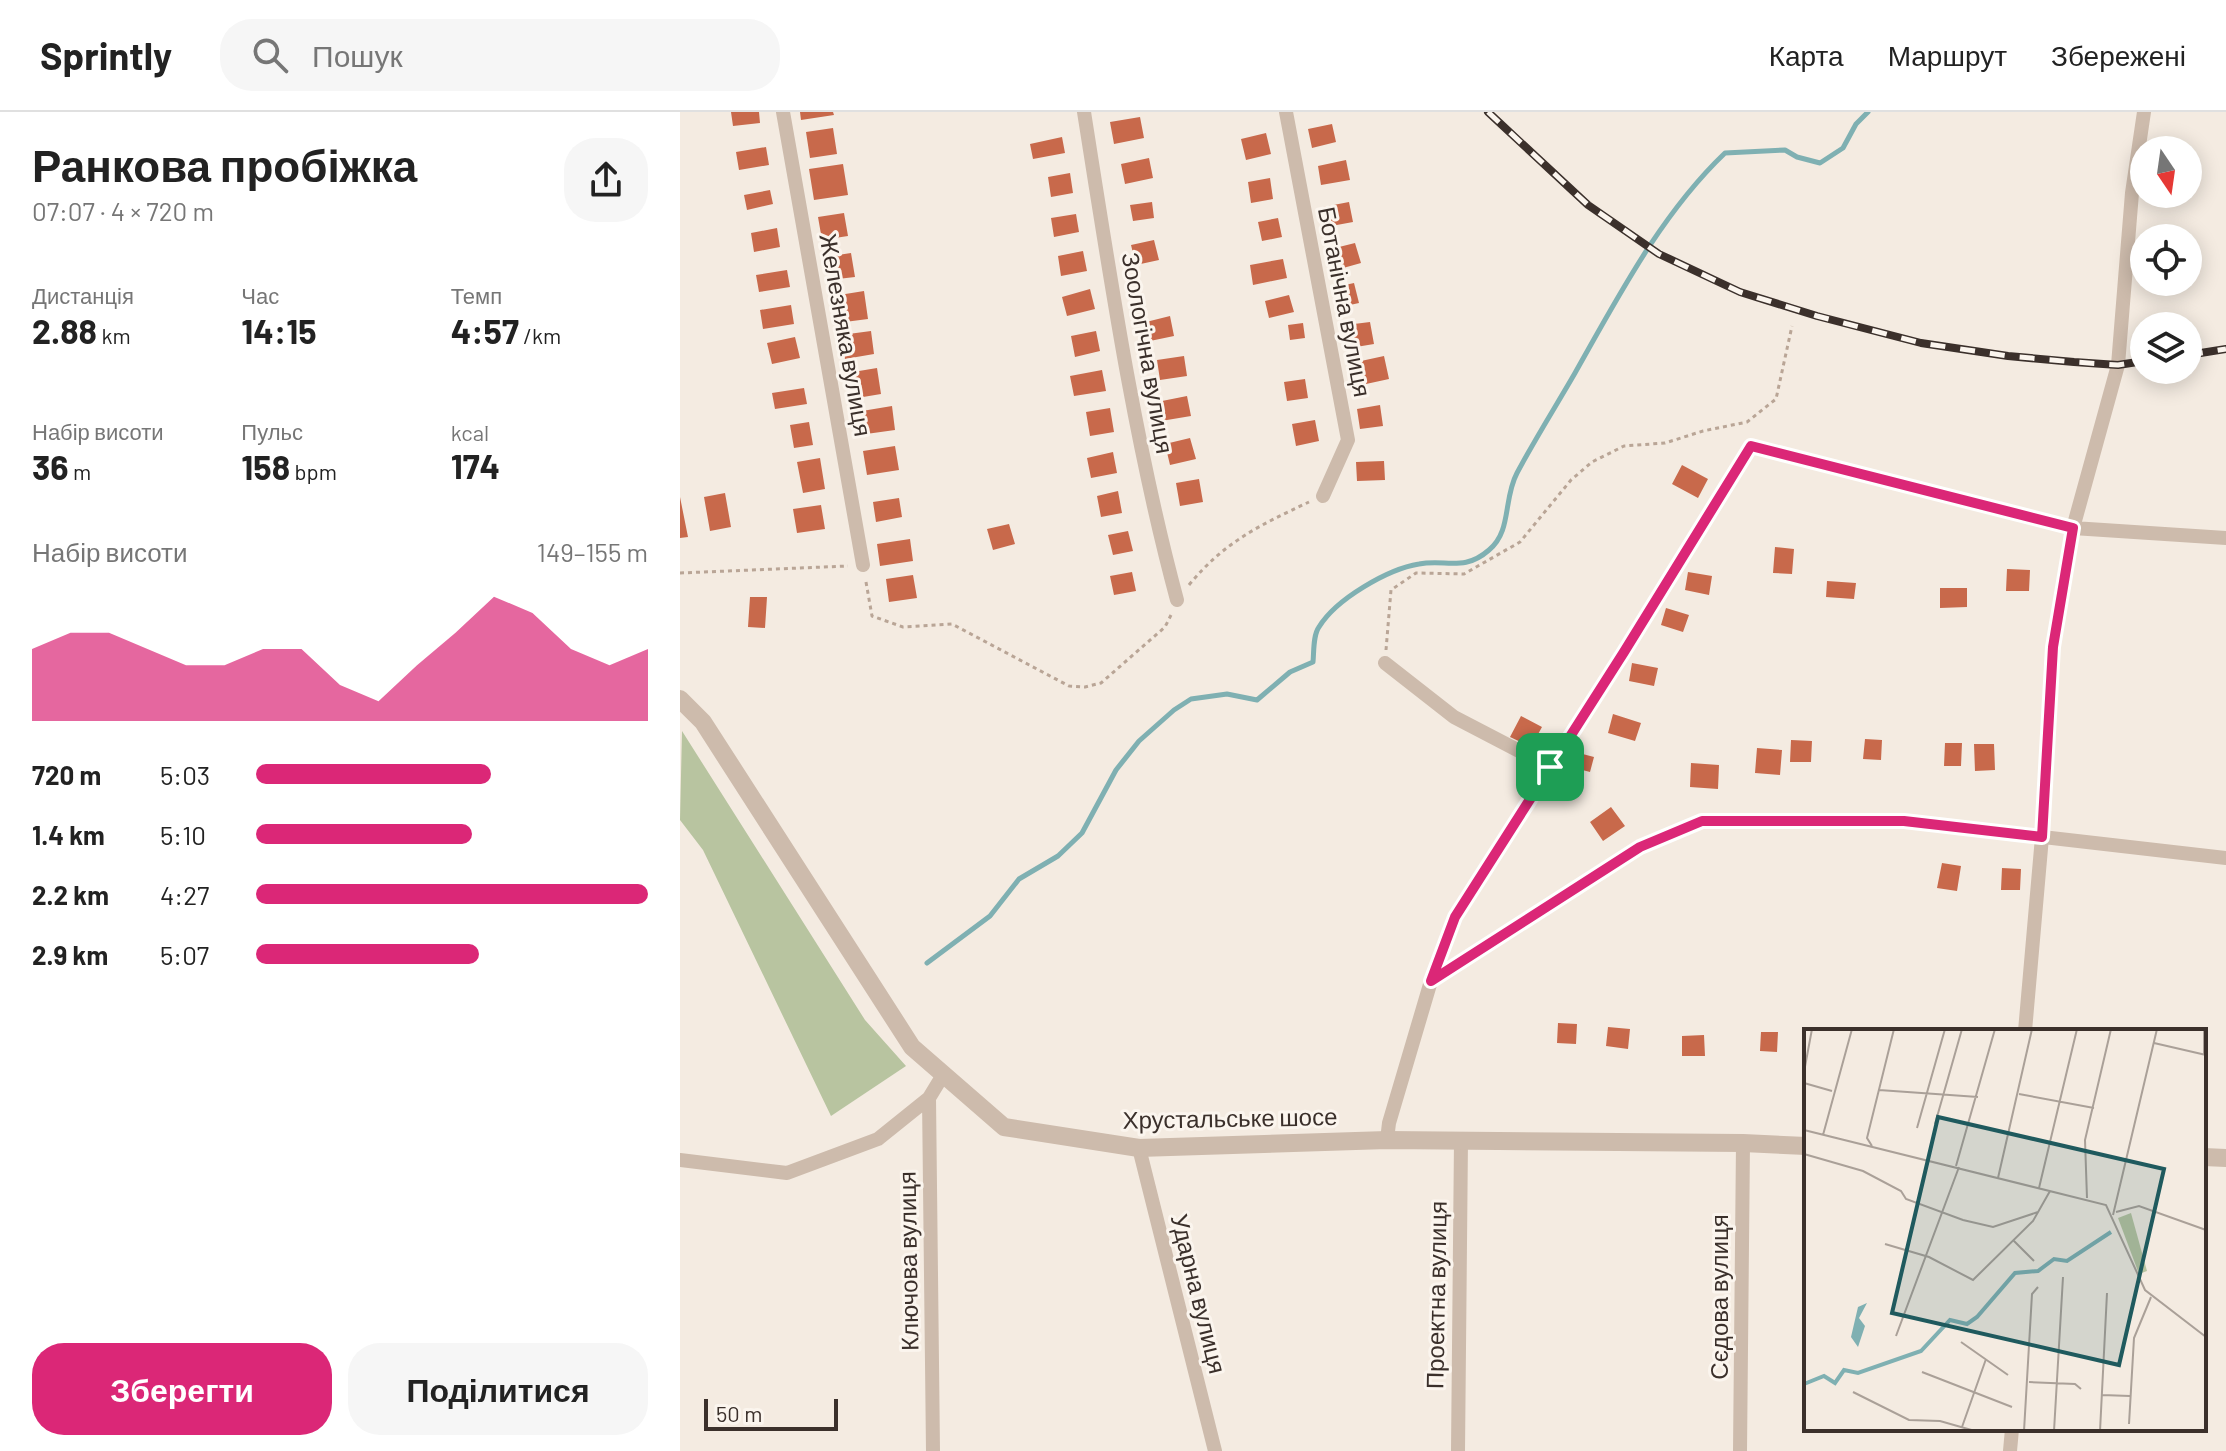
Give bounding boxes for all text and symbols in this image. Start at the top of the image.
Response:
search box [220,19,780,91]
text: Sprintly [40,32,172,78]
icon: search [248,33,292,77]
text: Пошук [312,37,403,73]
text: Карта [1769,38,1844,72]
text: Маршрут [1888,38,2007,72]
text: Збережені [2051,38,2186,72]
north arrow [2130,136,2202,208]
map controls [2130,136,2202,384]
text: Ранкова пробіжка [32,138,417,191]
button: share [564,138,648,222]
text: 07:07 · 4 × 720 m [32,195,214,226]
street label: Ботанічна вулиця [1313,204,1378,399]
button: locate [2130,224,2202,296]
street label: Железняка вулиця [814,231,879,438]
street label: Зоологічна вулиця [1116,250,1180,456]
text: Дистанція [32,282,134,308]
text: Час [241,282,279,308]
text: Темп [451,282,502,308]
text: 2.88 [32,310,97,351]
text: 14:15 [241,310,317,351]
text: 4:57 [451,310,519,351]
button: layers [2130,312,2202,384]
text: km [97,322,131,348]
text: /km [519,322,561,348]
text: Набір висоти [32,418,164,444]
text: Пульс [241,418,303,444]
text: kcal [451,419,489,445]
text: 174 [451,445,500,486]
text: 36 [32,446,69,487]
text: 158 [241,446,290,487]
text: m [69,458,91,484]
text: bpm [290,458,337,484]
text: Набір висоти [32,536,188,567]
text: 149–155 m [537,536,648,567]
pin [1516,733,1584,801]
icon: arrive [1528,745,1572,789]
text: 720 m [32,759,101,790]
text: 5:03 [160,759,210,790]
text: 1.4 km [32,819,105,850]
text: 5:10 [160,819,206,850]
text: 2.2 km [32,879,109,910]
text: 4:27 [160,879,209,910]
text: 2.9 km [32,939,108,970]
text: 5:07 [160,939,209,970]
inset map [1804,1029,2206,1431]
street label: Хрустальське шосе [1122,1101,1338,1134]
street label: Ключова вулиця [891,1171,924,1351]
street label: Проектна вулиця [1419,1201,1452,1389]
street label: Ударна вулиця [1166,1211,1233,1376]
street label: Сєдова вулиця [1704,1214,1733,1380]
button: Зберегти [32,1343,332,1435]
button: Поділитися [348,1343,648,1435]
scale bar [704,1395,838,1431]
text: 50 m [716,1400,762,1426]

